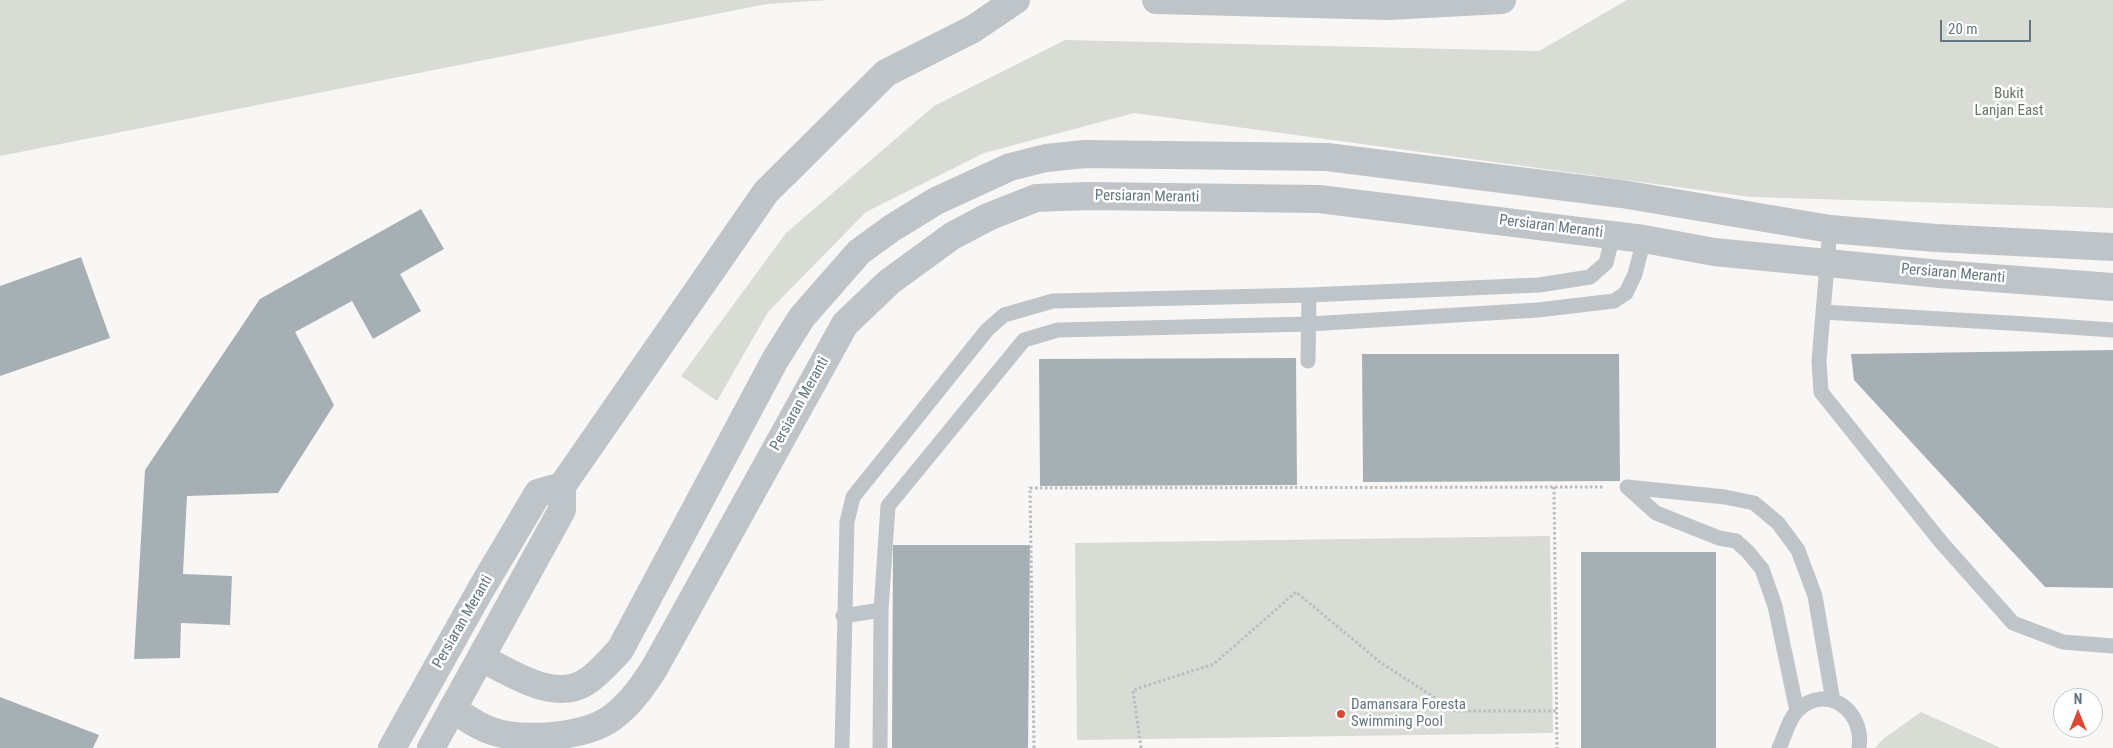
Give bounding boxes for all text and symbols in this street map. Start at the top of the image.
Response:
scale bar [1943,10,2034,42]
text: 20 m [1948,20,1978,38]
park label: Bukit Lanjan East [1975,85,2043,120]
street label: Persiaran Meranti [1095,187,1199,207]
street label: Persiaran Meranti [1498,212,1604,242]
street label: Persiaran Meranti [1900,260,2006,288]
street label: Persiaran Meranti [767,354,833,454]
street label: Persiaran Meranti [429,572,497,672]
north arrow [2053,688,2103,738]
text: N [2074,691,2082,707]
place label: Damansara Foresta Swimming Pool [1351,696,1466,731]
marker: Damansara Foresta Swimming Pool [1335,708,1347,720]

